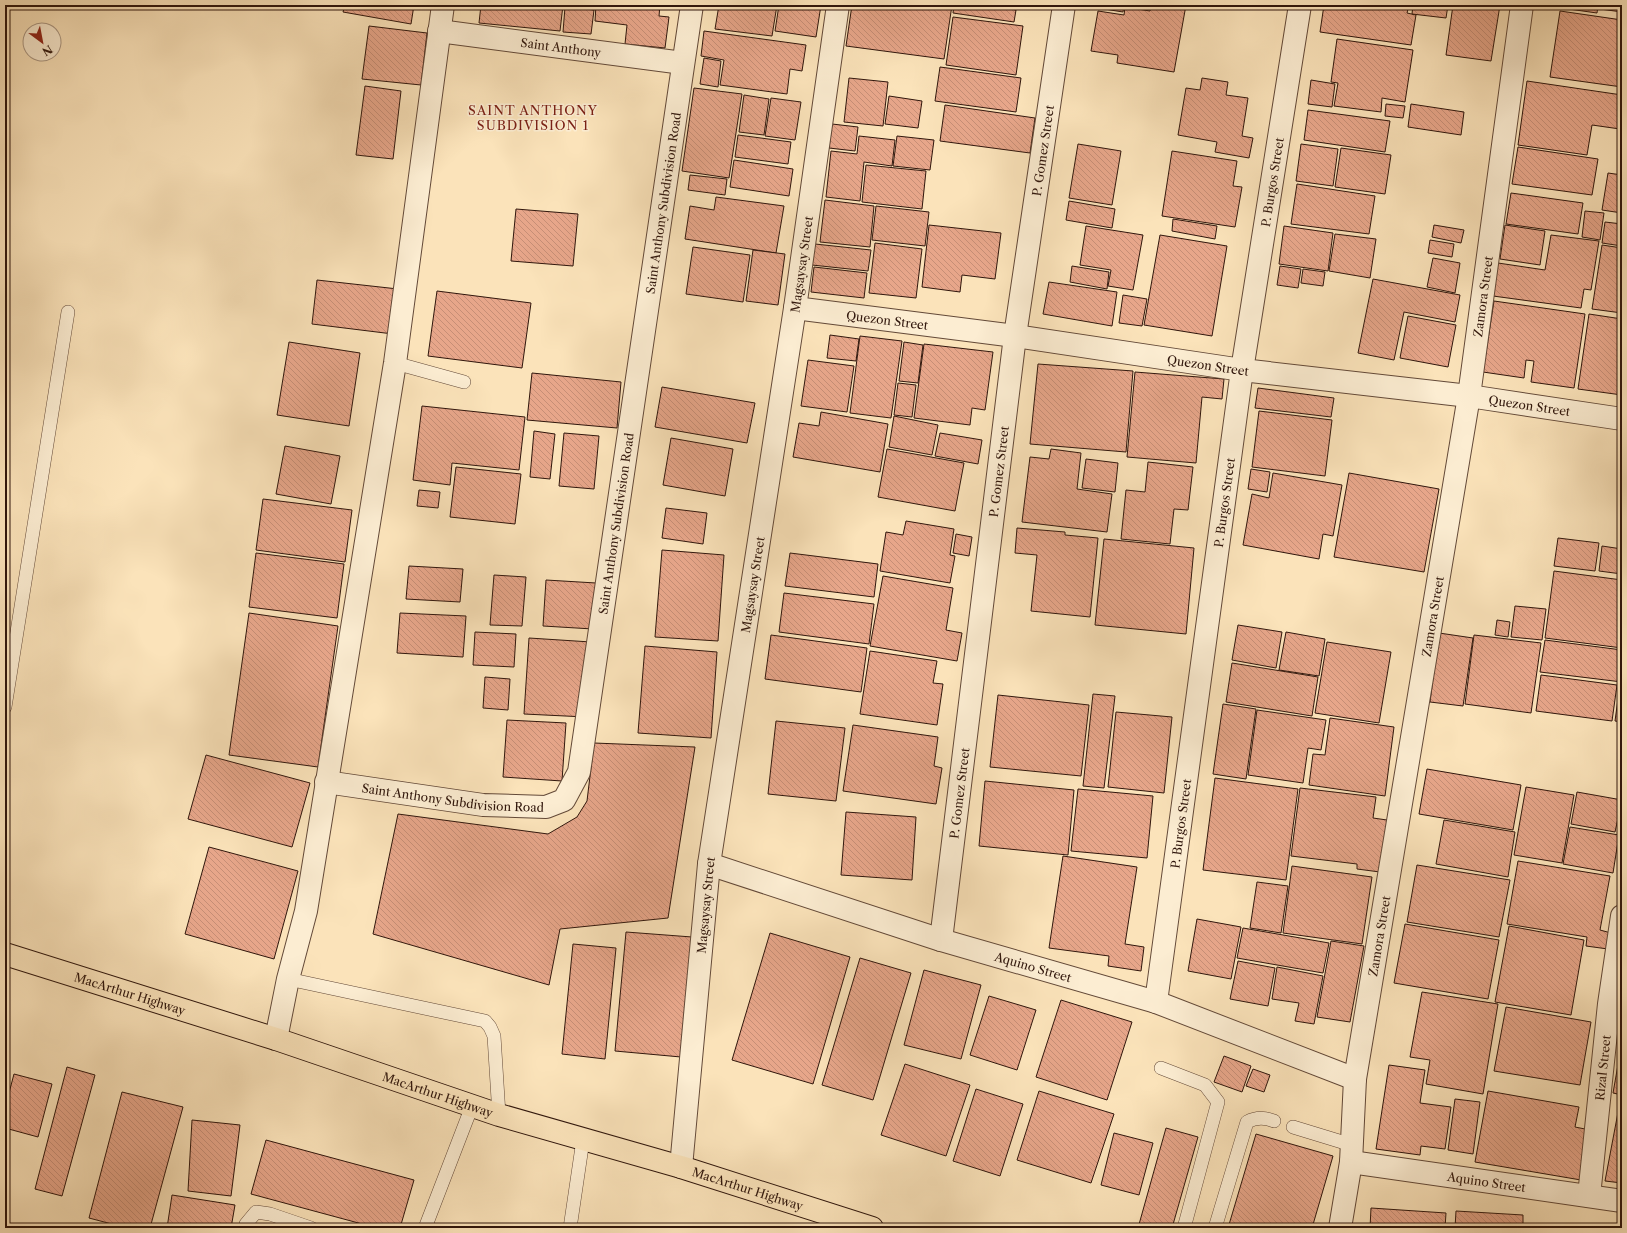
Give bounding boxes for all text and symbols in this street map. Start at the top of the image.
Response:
north arrow [22,22,62,62]
street label: Saint Anthony [520,34,602,60]
text: N [39,42,55,59]
district label: SAINT ANTHONY SUBDIVISION 1 [468,102,598,133]
street label: P. Gomez Street [1028,103,1057,197]
street label: Saint Anthony Subdivision Road [642,110,684,295]
street label: P. Burgos Street [1257,136,1286,228]
street label: Magsaysay Street [787,214,816,314]
street label: Zamora Street [1470,254,1496,338]
street label: Quezon Street [845,307,930,332]
street label: Quezon Street [1166,351,1250,378]
street label: Quezon Street [1488,392,1572,419]
street label: P. Gomez Street [985,424,1012,518]
street label: Saint Anthony Subdivision Road [595,431,637,615]
street label: P. Burgos Street [1210,456,1238,548]
street label: Magsaysay Street [737,535,767,634]
street label: Zamora Street [1418,574,1446,658]
street label: P. Gomez Street [946,746,972,840]
street label: P. Burgos Street [1167,777,1194,869]
street label: Saint Anthony Subdivision Road [361,780,545,814]
street label: Magsaysay Street [693,855,718,954]
street label: Zamora Street [1365,894,1393,977]
street label: Aquino Street [992,948,1074,985]
street label: MacArthur Highway [73,969,188,1018]
street label: Rizal Street [1591,1033,1613,1101]
street label: MacArthur Highway [381,1068,495,1120]
street label: MacArthur Highway [690,1164,805,1213]
street label: Aquino Street [1445,1168,1528,1195]

